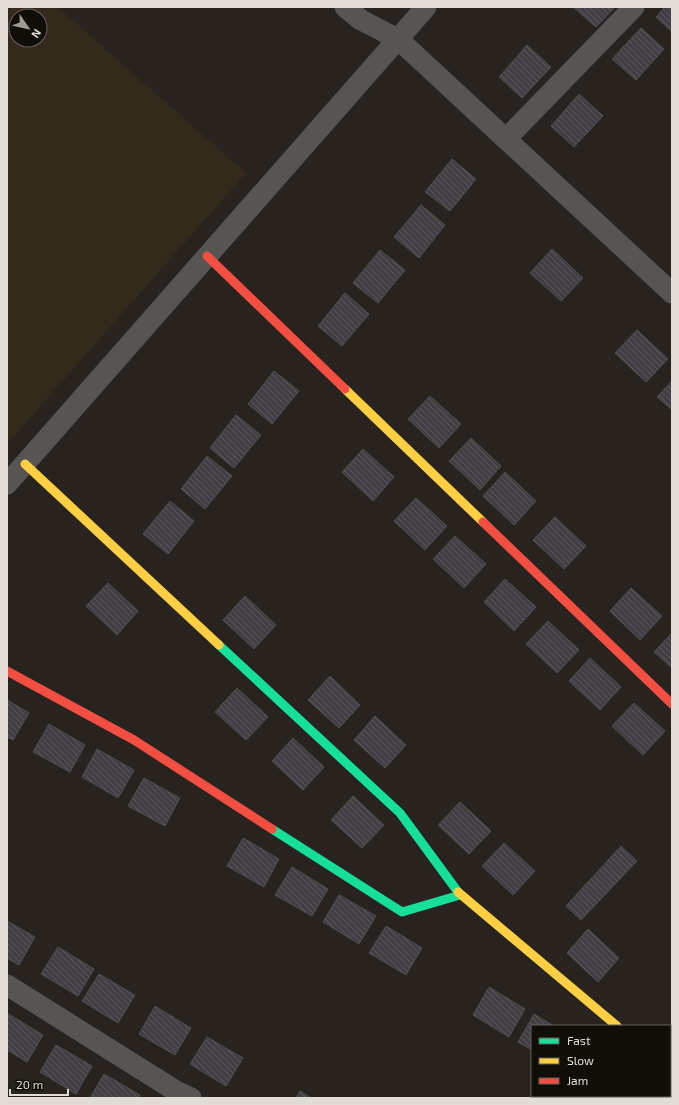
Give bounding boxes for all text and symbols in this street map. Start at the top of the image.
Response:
north arrow [8,8,48,48]
text: N [29,27,44,41]
legend [531,1025,671,1097]
text: Fast [567,1033,591,1047]
text: Slow [567,1053,594,1067]
scale bar [10,1071,68,1097]
text: Jam [567,1073,588,1087]
text: 20 m [16,1077,43,1091]

